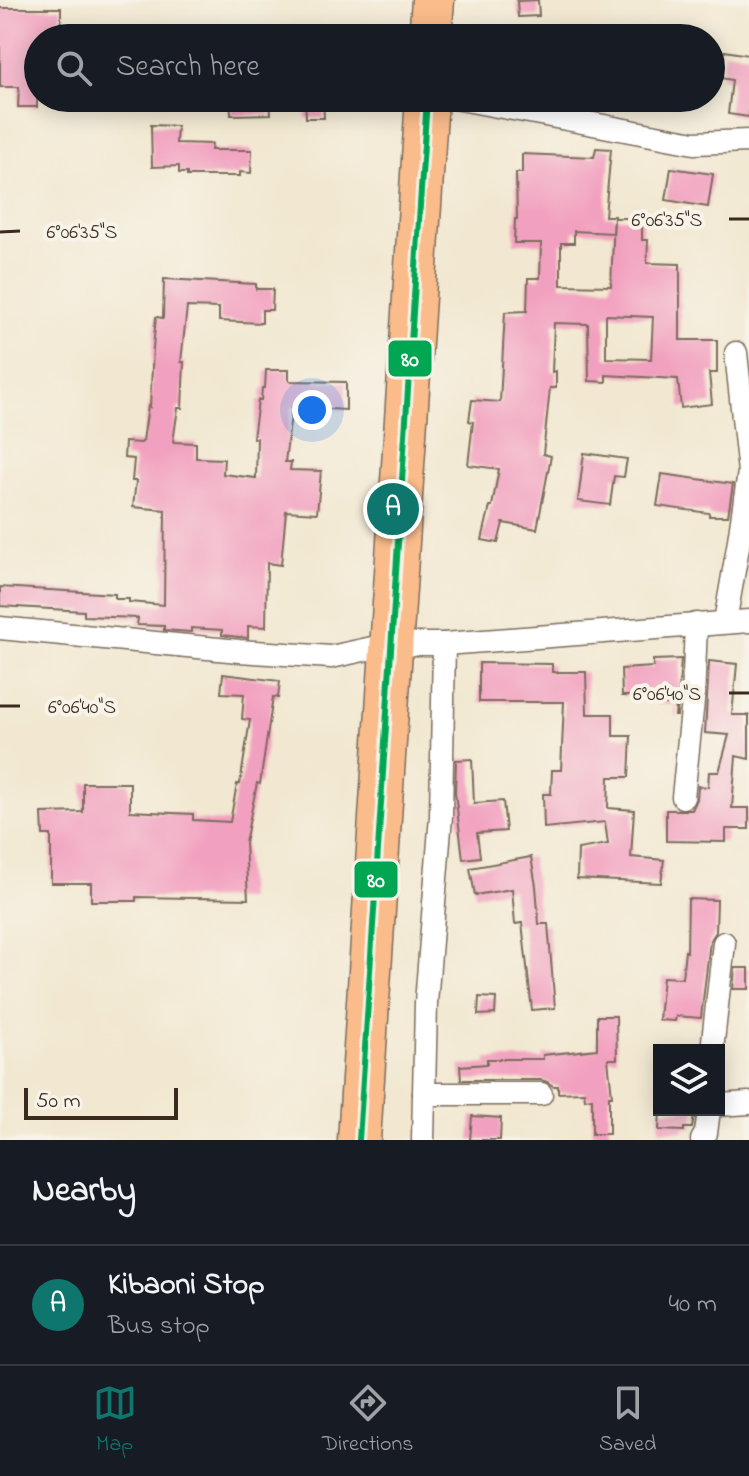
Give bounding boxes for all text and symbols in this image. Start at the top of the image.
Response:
search box [24,24,725,112]
icon: search [52,46,96,90]
text: Search here [116,46,260,90]
text: 6°06'35"S [632,207,703,236]
text: 6°06'35"S [47,219,118,248]
line badge: 80 [387,339,433,378]
text: 80 [400,345,419,377]
your location [292,390,332,430]
pin: A [367,479,419,539]
text: 6°06'40"S [633,681,701,710]
text: 6°06'40"S [48,694,116,723]
line badge: 80 [353,860,399,899]
text: 80 [366,866,385,898]
map controls [653,1044,725,1116]
button: layers [653,1044,725,1116]
scale bar [24,1084,178,1120]
text: 50 m [36,1086,81,1118]
text: Nearby [32,1167,136,1217]
text: Kibaoni Stop [108,1264,265,1308]
text: A [50,1286,66,1324]
text: 40 m [668,1286,717,1324]
text: Bus stop [108,1308,210,1346]
tab: Map [93,1381,137,1461]
tab: Directions [322,1381,414,1461]
tab: Saved [599,1381,656,1461]

